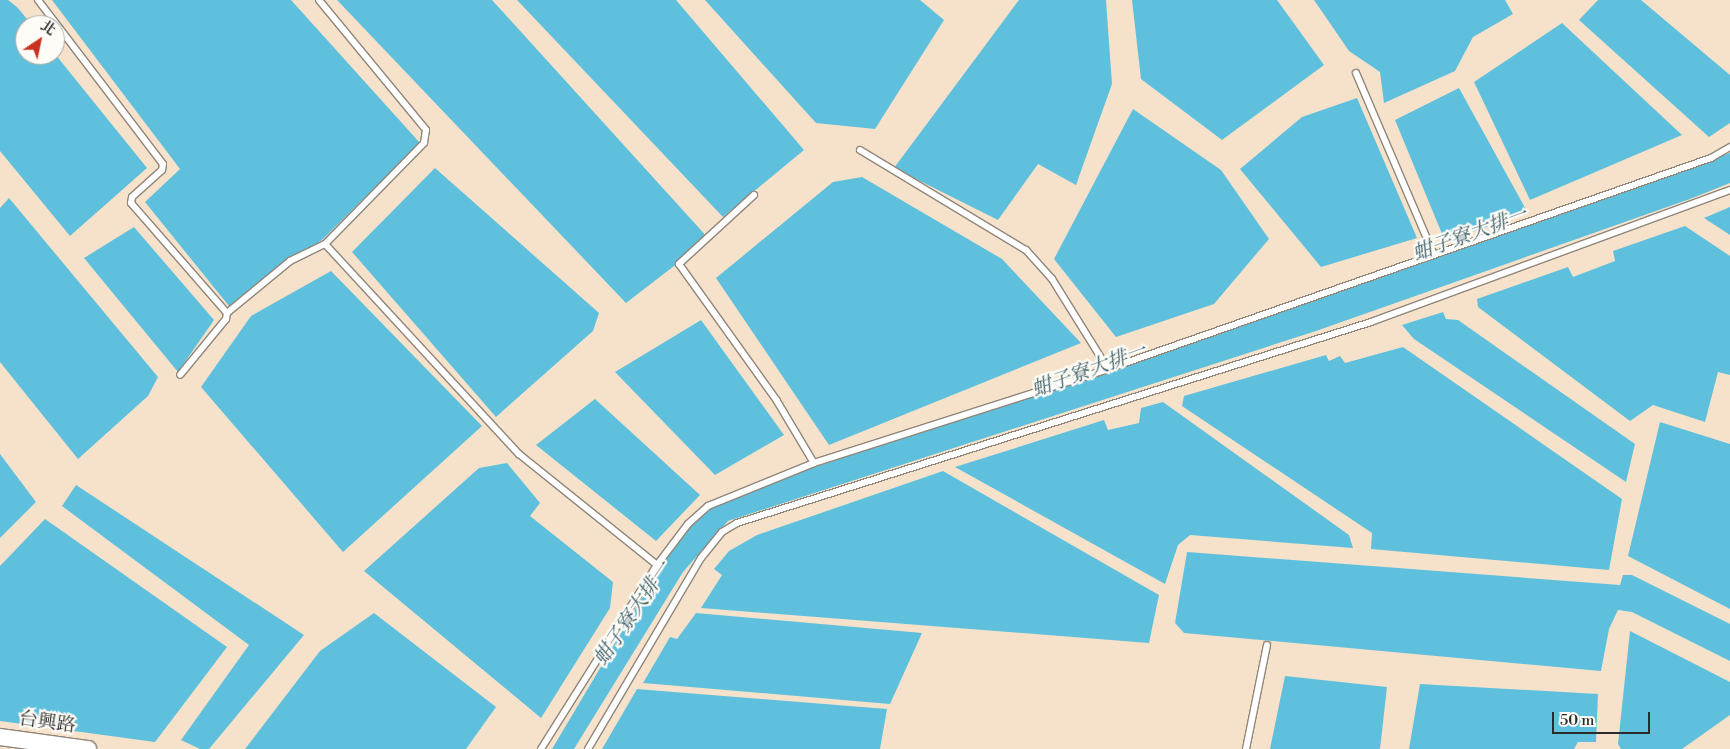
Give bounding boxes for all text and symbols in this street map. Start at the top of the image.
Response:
north arrow [15,15,65,65]
text: 北 [37,17,59,40]
water label: 蚶子寮大排一 [1410,203,1530,267]
water label: 蚶子寮大排一 [1029,339,1149,403]
water label: 蚶子寮大排一 [590,558,676,670]
scale bar [1555,702,1652,734]
street label: 台興路 [17,708,77,738]
text: 50 m [1560,711,1594,730]

